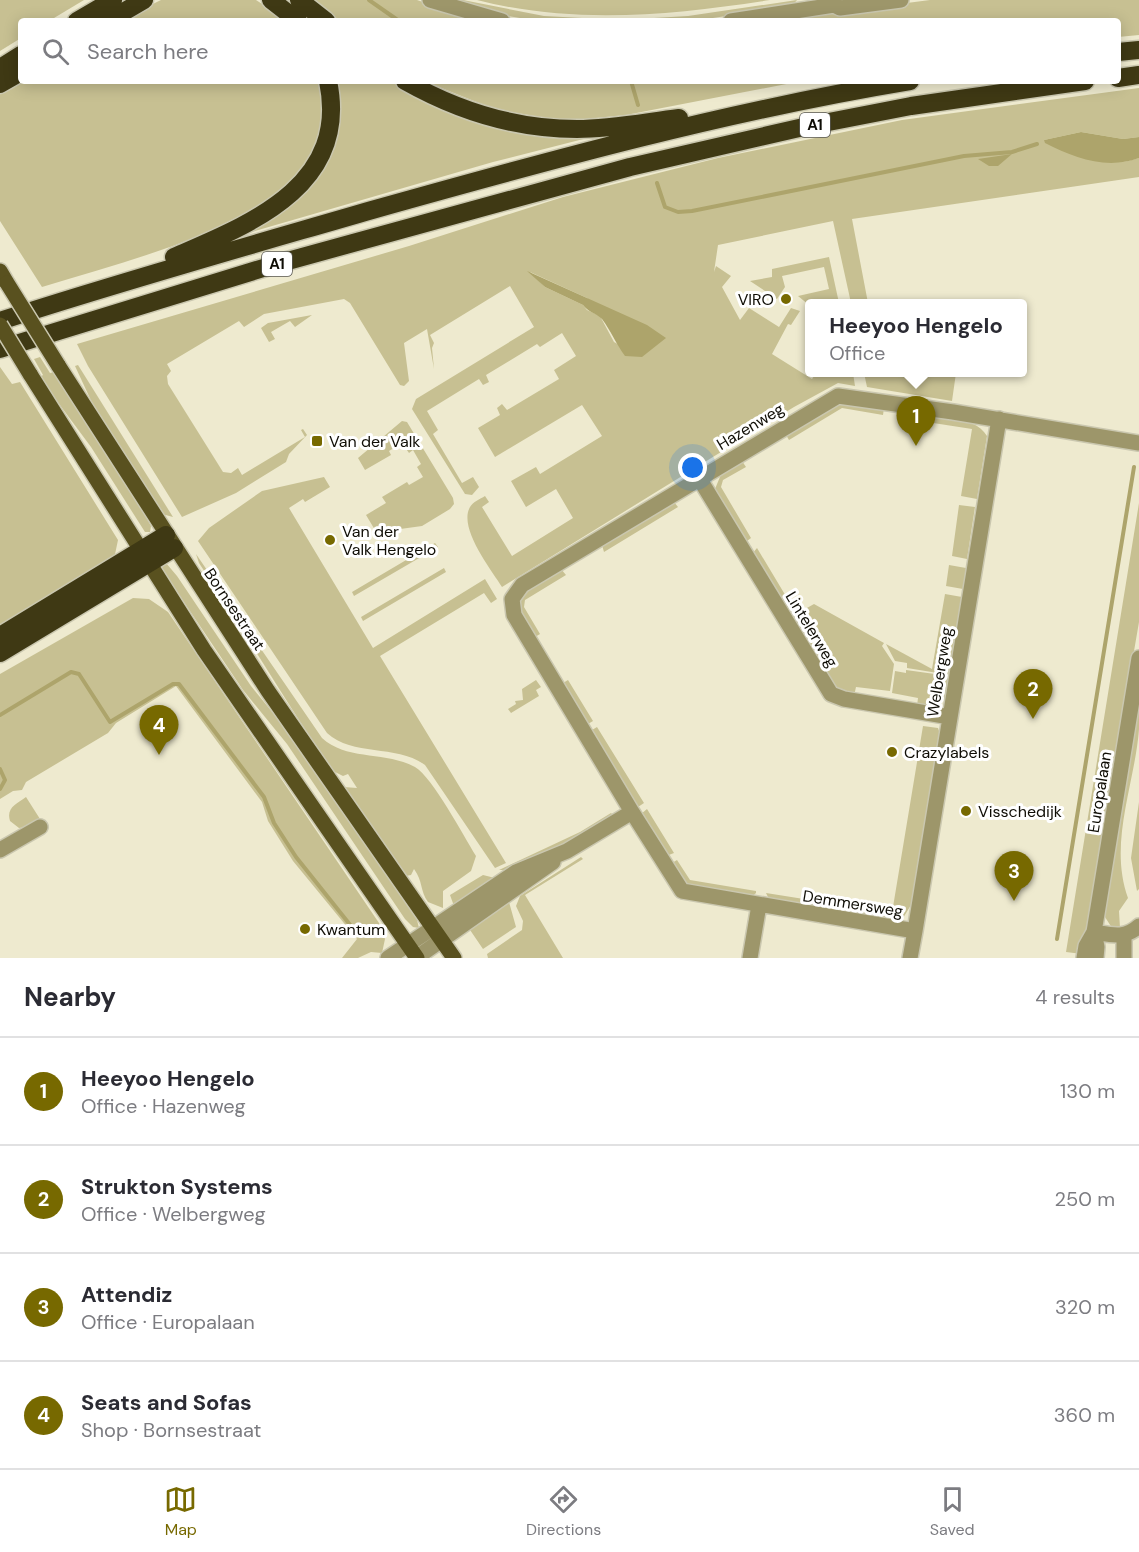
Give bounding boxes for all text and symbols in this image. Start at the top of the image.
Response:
search box [18,18,1121,84]
icon: search [39,35,72,68]
text: Search here [87,37,208,66]
road number: A1 [800,113,830,137]
road number: A1 [262,252,292,276]
place label: VIRO [738,289,774,310]
marker: VIRO [779,292,793,306]
popup [805,299,1027,377]
text: Heeyoo Hengelo [829,311,1003,340]
text: Office [829,340,885,366]
pin: 1 [896,396,936,446]
street label: Hazenweg [713,398,788,455]
place label: Van der Valk [329,431,420,452]
marker: Van der Valk [310,434,324,448]
your location [678,453,707,482]
place label: Van der Valk Hengelo [342,521,436,560]
marker: Van der Valk Hengelo [323,533,337,547]
street label: Bornsestraat [199,564,270,654]
street label: Lintelerweg [781,587,843,671]
street label: Welbergweg [922,625,957,719]
pin: 2 [1014,670,1052,719]
pin: 4 [140,706,178,755]
place label: Crazylabels [904,742,989,763]
marker: Crazylabels [885,745,899,759]
street label: Europalaan [1083,750,1116,834]
place label: Visschedijk [978,801,1062,822]
marker: Visschedijk [959,804,973,818]
pin: 3 [994,852,1034,901]
street label: Demmersweg [801,885,905,922]
place label: Kwantum [317,919,385,940]
marker: Kwantum [298,922,312,936]
text: Nearby [24,980,116,1014]
text: 4 results [1035,984,1115,1010]
text: Heeyoo Hengelo [81,1064,255,1093]
text: 1 [40,1078,47,1104]
text: 130 m [1060,1078,1115,1104]
text: Office · Hazenweg [81,1093,246,1119]
text: Strukton Systems [81,1172,273,1201]
text: 2 [38,1186,49,1212]
text: 250 m [1054,1186,1115,1212]
text: Office · Welbergweg [81,1201,266,1227]
text: Attendiz [81,1280,172,1309]
text: 3 [37,1294,50,1320]
text: 320 m [1055,1294,1115,1320]
text: Office · Europalaan [81,1309,255,1335]
text: Seats and Sofas [81,1388,252,1417]
text: 4 [37,1402,50,1428]
text: 360 m [1054,1402,1115,1428]
text: Shop · Bornsestraat [81,1417,261,1443]
tab: Map [164,1483,197,1540]
tab: Directions [526,1483,601,1540]
tab: Saved [930,1483,975,1540]

